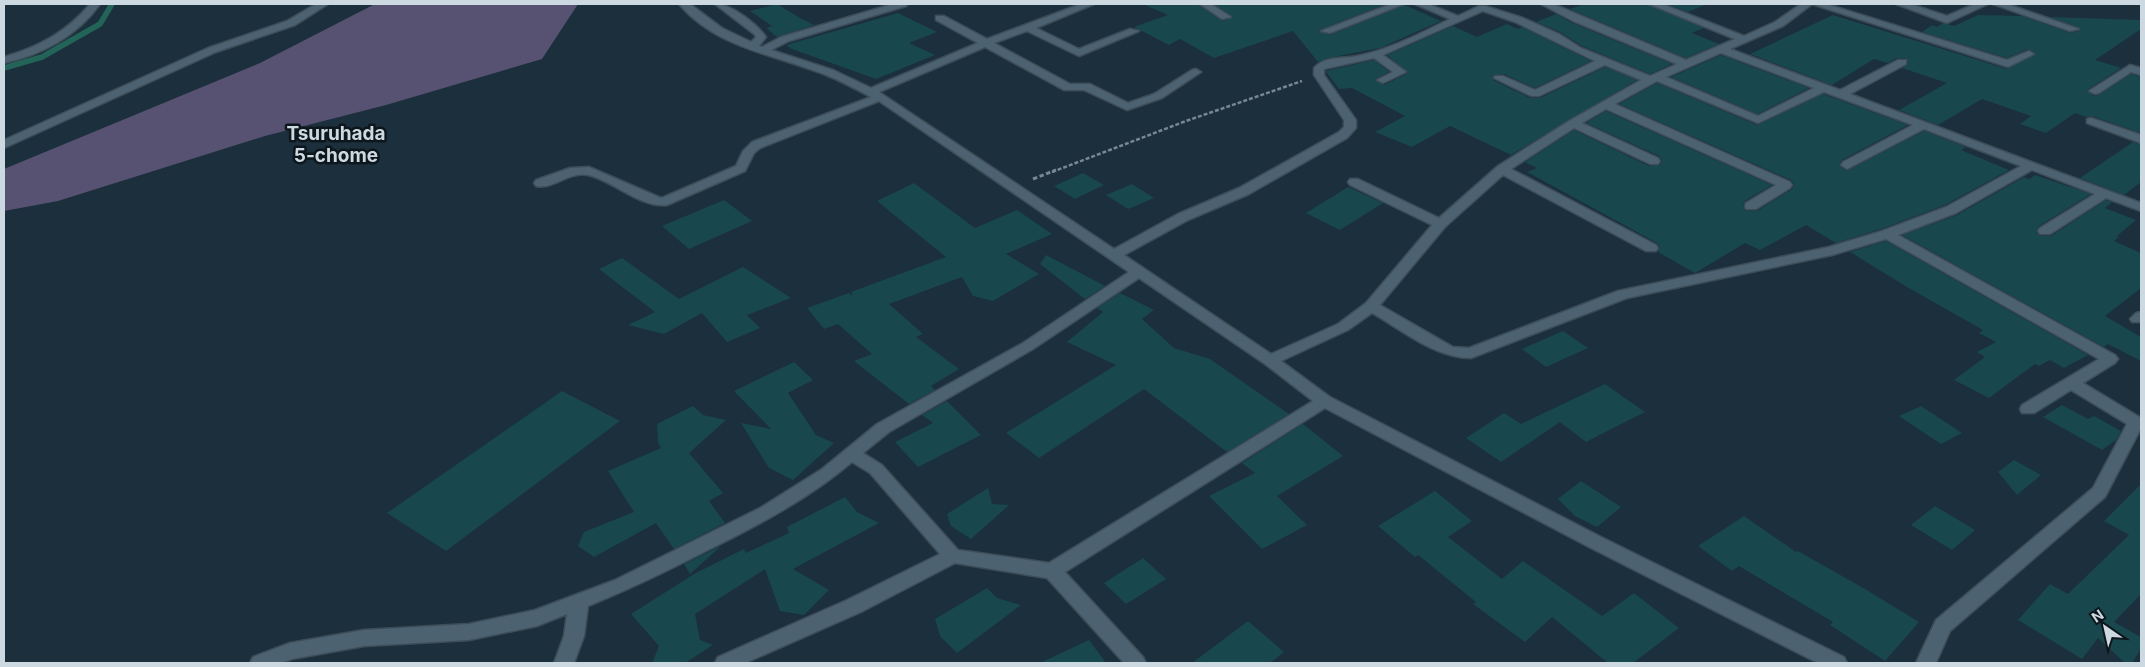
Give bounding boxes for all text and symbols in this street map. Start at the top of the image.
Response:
district label: Tsuruhada 5-chome [286,122,386,167]
north arrow [2080,602,2130,652]
text: N [2088,606,2107,626]

